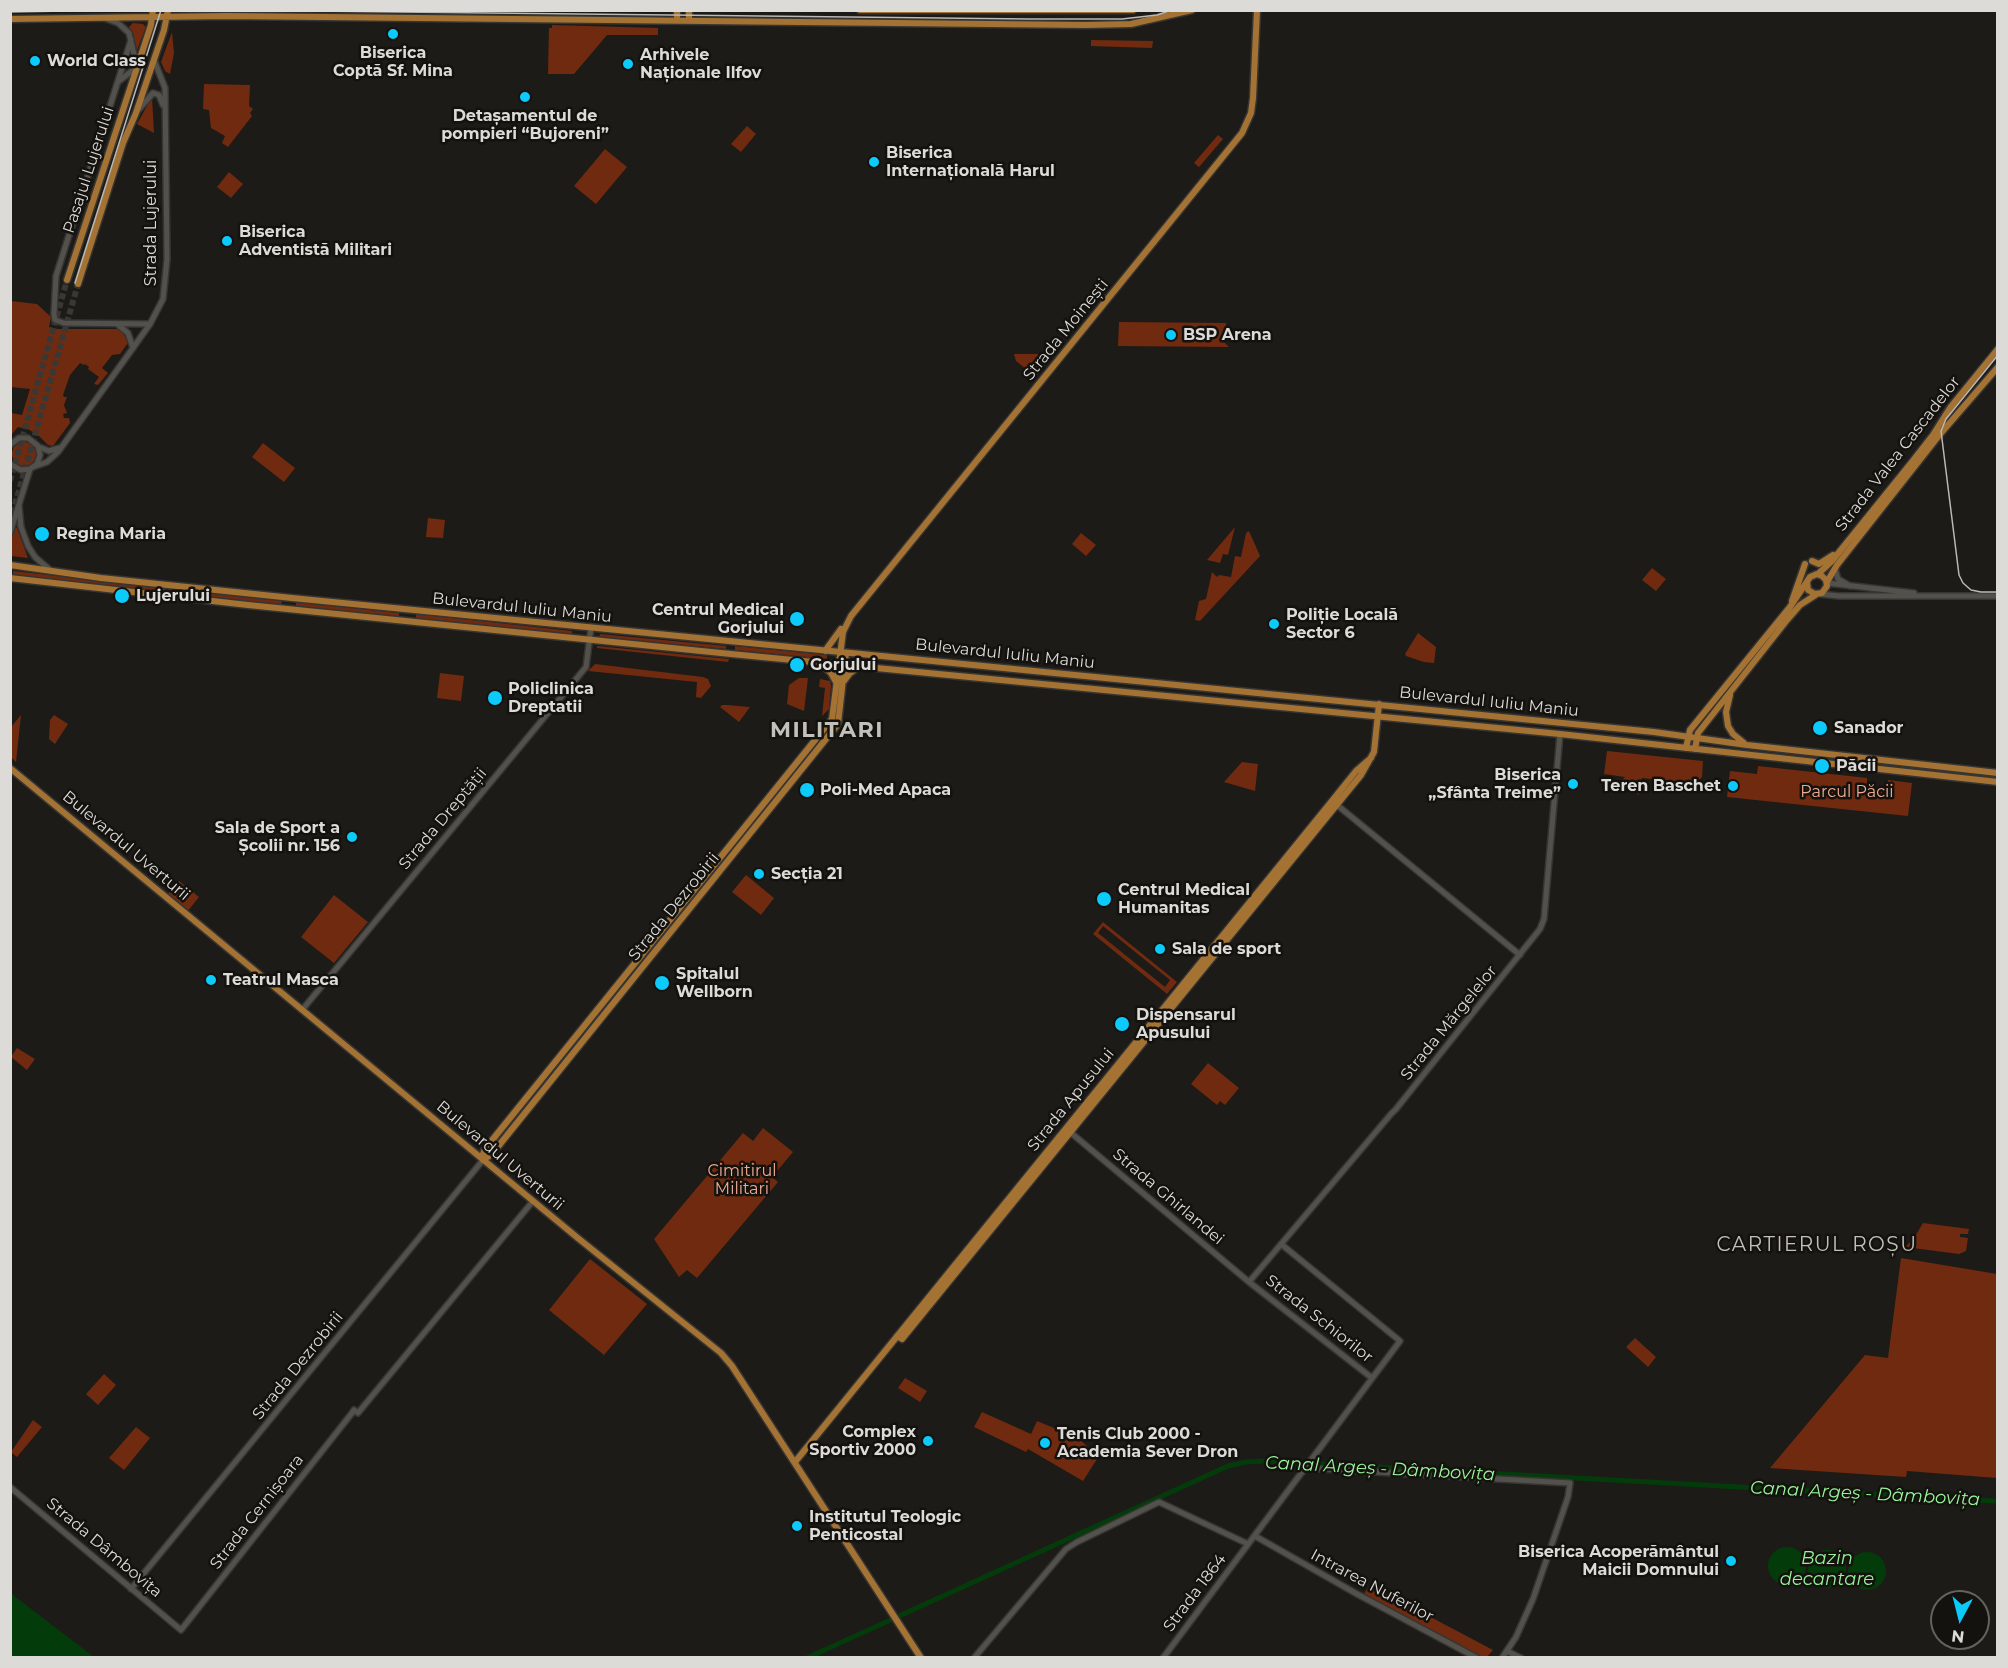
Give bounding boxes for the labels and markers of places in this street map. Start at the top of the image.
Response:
marker: Biserica Coptă Sf. Mina [386,27,400,41]
place label: Biserica Coptă Sf. Mina [333,43,453,81]
place label: Arhivele Naționale Ilfov [640,45,761,83]
place label: World Class [47,51,146,71]
marker: World Class [28,54,42,68]
marker: Arhivele Naționale Ilfov [621,57,635,71]
marker: Detașamentul de pompieri “Bujoreni” [518,90,532,104]
place label: Detașamentul de pompieri “Bujoreni” [441,106,609,144]
place label: Biserica Internațională Harul [886,143,1055,181]
marker: Biserica Internațională Harul [867,155,881,169]
place label: Biserica Adventistă Militari [239,222,392,260]
marker: Biserica Adventistă Militari [220,234,234,248]
place label: BSP Arena [1183,325,1272,345]
marker: BSP Arena [1164,328,1178,342]
place label: Regina Maria [56,524,166,544]
marker: Regina Maria [33,525,51,543]
place label: Lujerului [136,586,210,606]
marker: Lujerului [113,587,131,605]
place label: Centrul Medical Gorjului [652,600,784,638]
place label: Poliție Locală Sector 6 [1286,605,1398,643]
marker: Centrul Medical Gorjului [788,610,806,628]
marker: Poliție Locală Sector 6 [1267,617,1281,631]
place label: Gorjului [810,655,876,675]
marker: Gorjului [788,656,806,674]
place label: Policlinica Dreptatii [508,679,594,717]
marker: Policlinica Dreptatii [486,689,504,707]
place label: Sanador [1834,718,1904,738]
marker: Sanador [1811,719,1829,737]
place label: Păcii [1836,756,1876,776]
marker: Păcii [1813,757,1831,775]
place label: Biserica „Sfânta Treime” [1428,765,1561,803]
place label: Teren Baschet [1601,776,1721,796]
marker: Biserica „Sfânta Treime” [1566,777,1580,791]
marker: Teren Baschet [1726,779,1740,793]
place label: Poli-Med Apaca [820,780,951,800]
marker: Poli-Med Apaca [798,781,816,799]
place label: Sala de Sport a Școlii nr. 156 [215,818,340,856]
marker: Sala de Sport a Școlii nr. 156 [345,830,359,844]
place label: Secția 21 [771,864,843,884]
marker: Secția 21 [752,867,766,881]
place label: Centrul Medical Humanitas [1118,880,1250,918]
marker: Centrul Medical Humanitas [1095,890,1113,908]
place label: Sala de sport [1172,939,1281,959]
marker: Sala de sport [1153,942,1167,956]
place label: Spitalul Wellborn [676,964,753,1002]
place label: Teatrul Masca [223,970,339,990]
marker: Teatrul Masca [204,973,218,987]
marker: Spitalul Wellborn [653,974,671,992]
place label: Dispensarul Apusului [1136,1005,1236,1043]
marker: Dispensarul Apusului [1113,1015,1131,1033]
place label: Complex Sportiv 2000 [809,1422,916,1460]
place label: Tenis Club 2000 - Academia Sever Dron [1057,1424,1238,1462]
marker: Complex Sportiv 2000 [921,1434,935,1448]
marker: Tenis Club 2000 - Academia Sever Dron [1038,1436,1052,1450]
place label: Institutul Teologic Penticostal [809,1507,961,1545]
marker: Institutul Teologic Penticostal [790,1519,804,1533]
place label: Biserica Acoperământul Maicii Domnului [1518,1542,1719,1580]
marker: Biserica Acoperământul Maicii Domnului [1724,1554,1738,1568]

